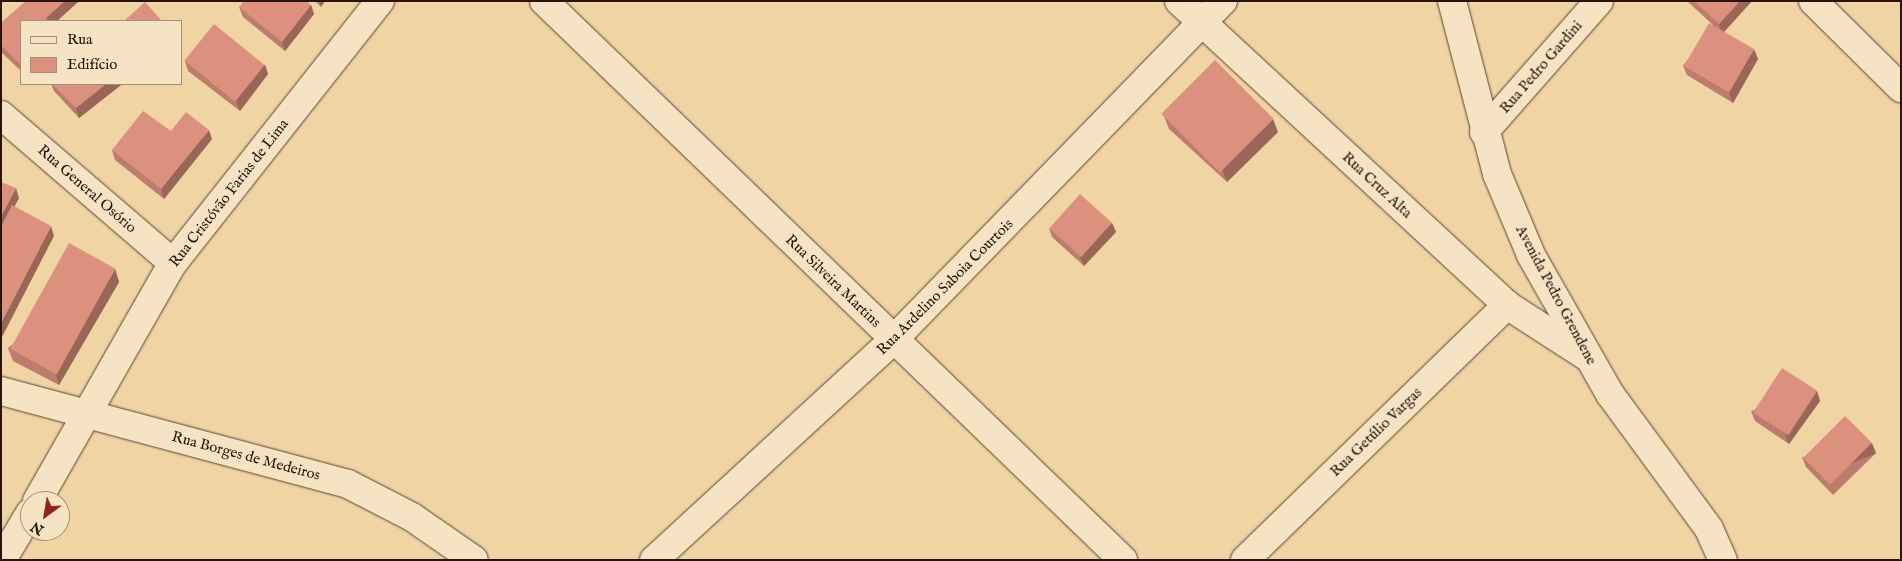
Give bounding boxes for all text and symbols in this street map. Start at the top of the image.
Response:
street label: Rua Pedro Gardini [1496,17,1586,117]
legend [20,20,182,85]
text: Rua [67,30,93,49]
text: Edifício [67,55,117,74]
street label: Rua Cristóvão Farias de Lima [166,115,292,271]
street label: Rua General Osório [34,141,140,237]
street label: Rua Cruz Alta [1338,148,1416,222]
street label: Rua Ardelino Saboia Courtois [873,215,1017,359]
street label: Avenida Pedro Grendene [1512,222,1600,368]
street label: Rua Silveira Martins [782,231,884,331]
street label: Rua Getúlio Vargas [1326,384,1426,480]
street label: Rua Borges de Medeiros [170,428,322,484]
north arrow [20,491,70,541]
text: N [28,517,47,539]

